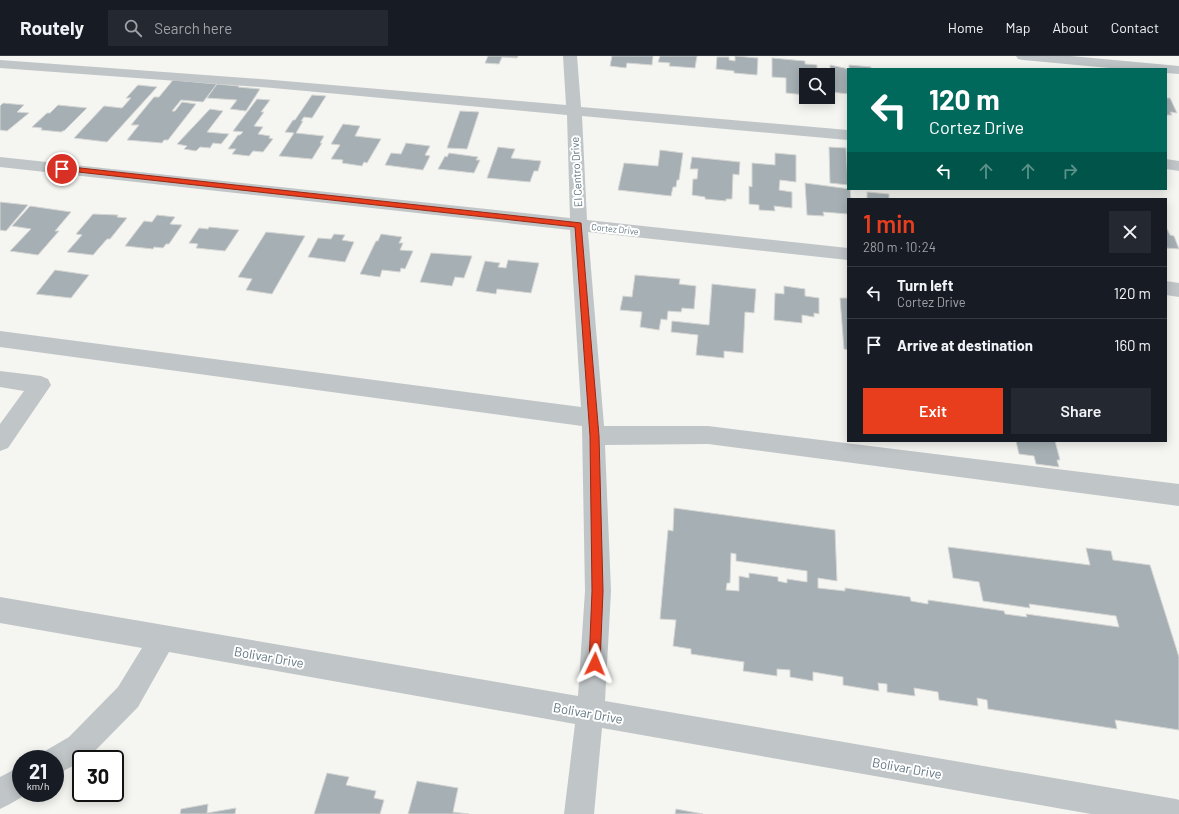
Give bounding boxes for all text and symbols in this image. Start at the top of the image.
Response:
search box [108,10,388,46]
text: Routely [20,16,84,39]
icon: search [122,17,144,39]
text: Search here [154,19,232,37]
text: Home [948,19,984,36]
text: Map [1006,19,1030,36]
text: About [1052,19,1089,36]
text: Contact [1111,19,1159,36]
map controls [799,68,835,104]
button: search [799,68,835,104]
text: 120 m [929,82,1000,116]
icon: left [863,84,915,136]
text: Cortez Drive [929,116,1024,138]
street label: El Centro Drive [568,136,584,208]
pin [45,152,79,186]
icon: arrive [51,158,73,180]
icon: left [933,160,955,182]
icon: ahead [975,160,997,182]
icon: ahead [1017,160,1039,182]
icon: right [1059,160,1081,182]
text: 1 min [863,209,915,238]
button: close [1109,211,1151,253]
street label: Cortez Drive [591,221,639,237]
text: 280 m · 10:24 [863,239,936,255]
text: Turn left [897,276,953,294]
icon: left [863,282,885,304]
text: 120 m [1114,284,1151,302]
text: Cortez Drive [897,294,966,310]
icon: arrive [863,334,885,356]
text: Arrive at destination [897,336,1033,354]
text: 160 m [1114,336,1151,354]
button: Exit [863,388,1003,434]
button: Share [1011,388,1151,434]
street label: Bolivar Drive [233,643,305,671]
position arrow [574,643,616,685]
street label: Bolivar Drive [552,699,624,727]
speed limit sign: 30 [72,750,124,802]
street label: Bolivar Drive [871,754,943,782]
text: 21 [29,759,47,783]
text: km/h [27,780,49,792]

